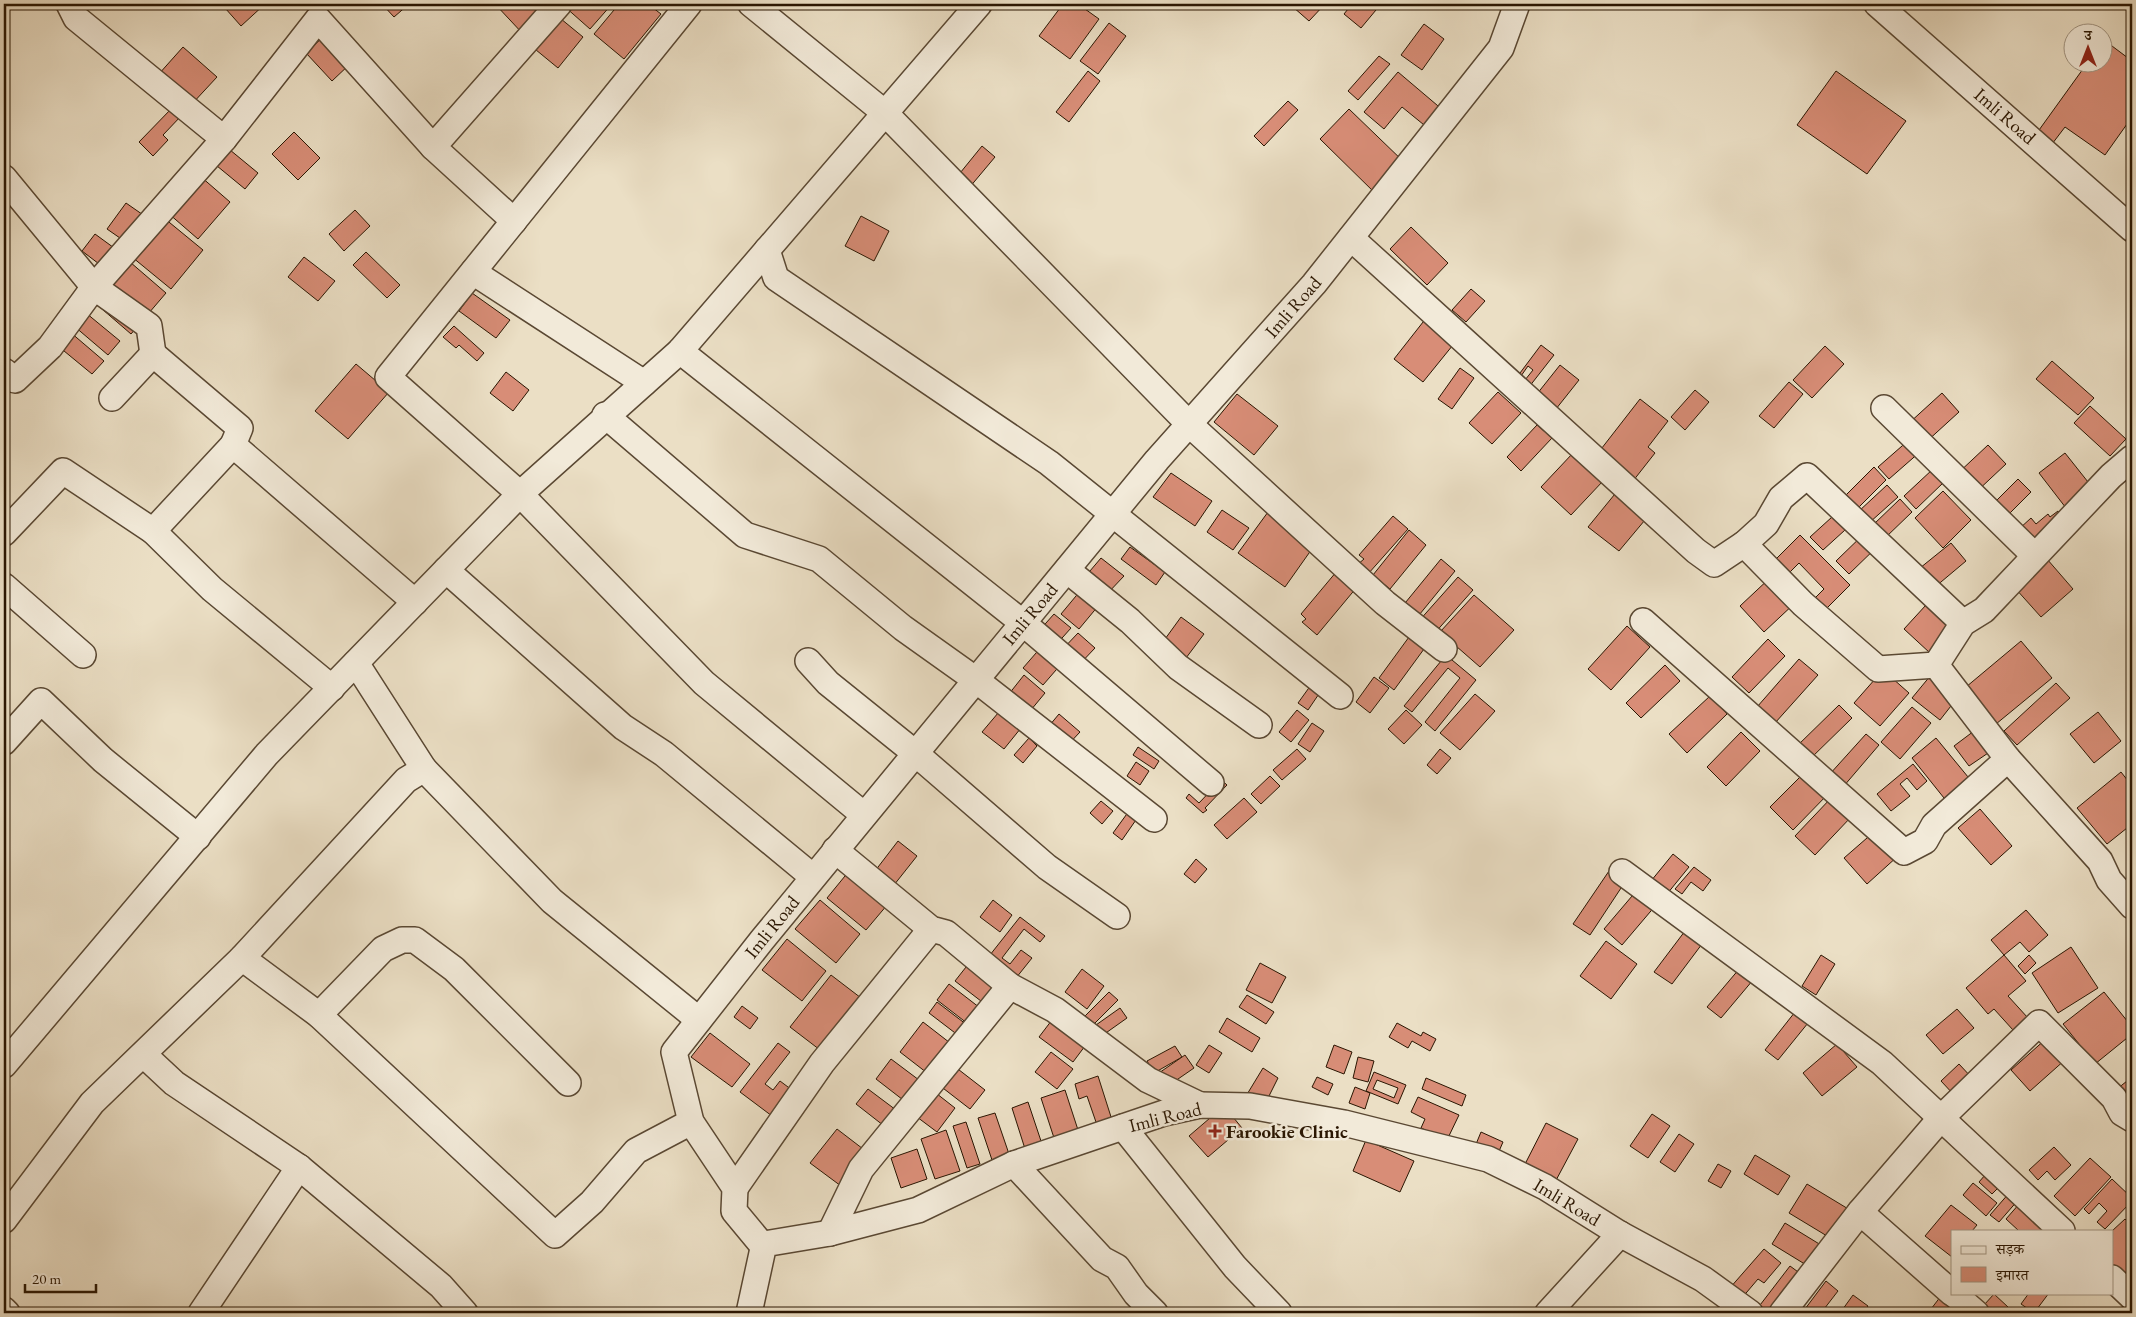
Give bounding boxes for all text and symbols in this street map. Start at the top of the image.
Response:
north arrow [2064,22,2114,72]
text: उ [2083,26,2092,44]
street label: Imli Road [1969,82,2041,150]
street label: Imli Road [1259,271,1327,343]
street label: Imli Road [997,577,1064,650]
street label: Imli Road [739,890,805,964]
street label: Imli Road [1126,1096,1204,1138]
place label: Farookie Clinic [1226,1119,1348,1144]
marker: Farookie Clinic [1208,1124,1222,1138]
street label: Imli Road [1529,1172,1605,1232]
legend [1951,1230,2114,1294]
text: सड़क [1995,1239,2025,1258]
scale bar [25,1262,96,1294]
text: इमारत [1995,1265,2030,1284]
text: 20 m [32,1269,61,1288]

